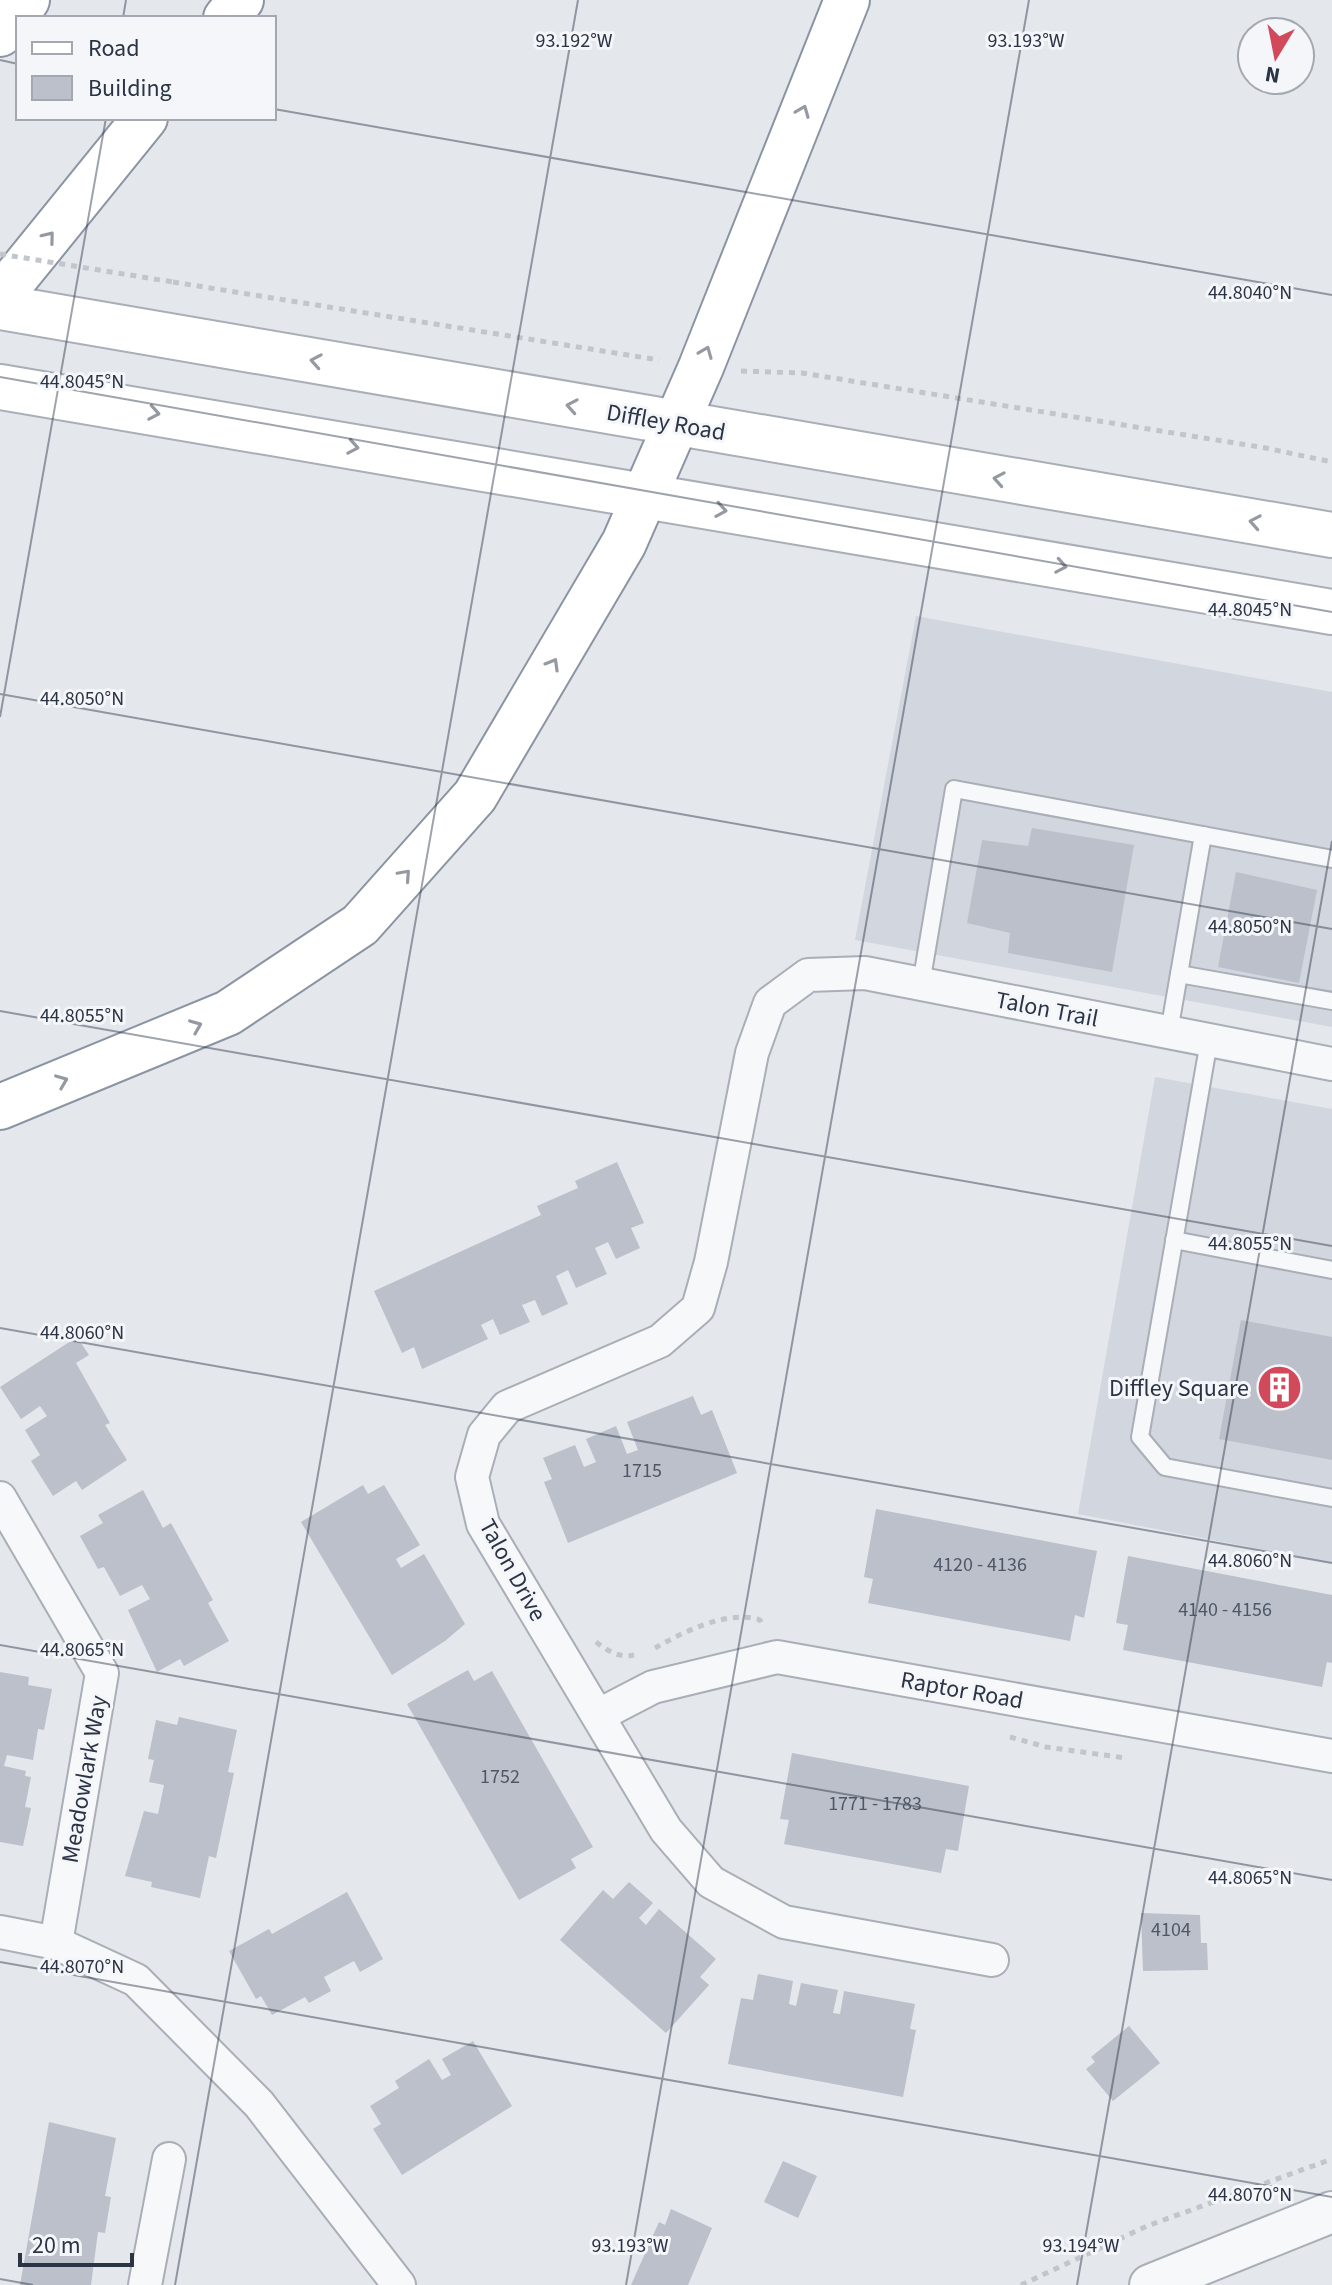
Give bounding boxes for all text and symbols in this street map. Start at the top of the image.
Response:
legend [16,16,276,120]
north arrow [1236,16,1316,96]
text: 93.192°W [535,27,613,55]
text: 93.193°W [987,27,1065,55]
text: Road [88,31,140,66]
text: N [1263,58,1283,92]
text: Building [88,71,172,106]
one-way arrow [793,105,810,119]
one-way arrow [39,232,54,246]
text: 44.8040°N [1208,279,1292,307]
one-way arrow [697,346,713,360]
one-way arrow [309,354,323,371]
text: 44.8045°N [40,368,124,396]
street label: Diffley Road [604,395,728,450]
one-way arrow [565,398,579,415]
one-way arrow [147,404,160,421]
one-way arrow [346,438,360,455]
one-way arrow [992,471,1006,488]
one-way arrow [714,501,728,518]
one-way arrow [1248,515,1262,532]
one-way arrow [1054,556,1067,573]
text: 44.8045°N [1208,596,1292,624]
one-way arrow [543,658,559,673]
text: 44.8050°N [40,685,124,713]
one-way arrow [395,870,409,885]
text: 44.8050°N [1208,913,1292,941]
street label: Talon Trail [993,982,1101,1037]
text: 44.8055°N [40,1002,124,1030]
one-way arrow [188,1019,202,1036]
one-way arrow [54,1075,68,1091]
text: 44.8055°N [1208,1230,1292,1258]
text: 44.8060°N [40,1319,124,1347]
building icon: Diffley Square [1256,1364,1304,1412]
place label: Diffley Square [1109,1371,1249,1406]
house number: 1715 [622,1457,662,1485]
street label: Talon Drive [470,1513,555,1628]
text: 44.8060°N [1208,1547,1292,1575]
house number: 4120 - 4136 [933,1551,1027,1579]
house number: 4140 - 4156 [1178,1596,1272,1624]
text: 44.8065°N [40,1636,124,1664]
street label: Raptor Road [898,1662,1026,1718]
street label: Meadowlark Way [53,1693,116,1866]
house number: 1752 [480,1763,520,1791]
house number: 1771 - 1783 [828,1790,922,1818]
text: 44.8065°N [1208,1864,1292,1892]
house number: 4104 [1151,1916,1191,1944]
text: 44.8070°N [40,1953,124,1981]
text: 44.8070°N [1208,2181,1292,2209]
scale bar [20,2217,132,2267]
text: 20 m [32,2228,81,2263]
text: 93.193°W [591,2232,669,2260]
text: 93.194°W [1042,2232,1120,2260]

